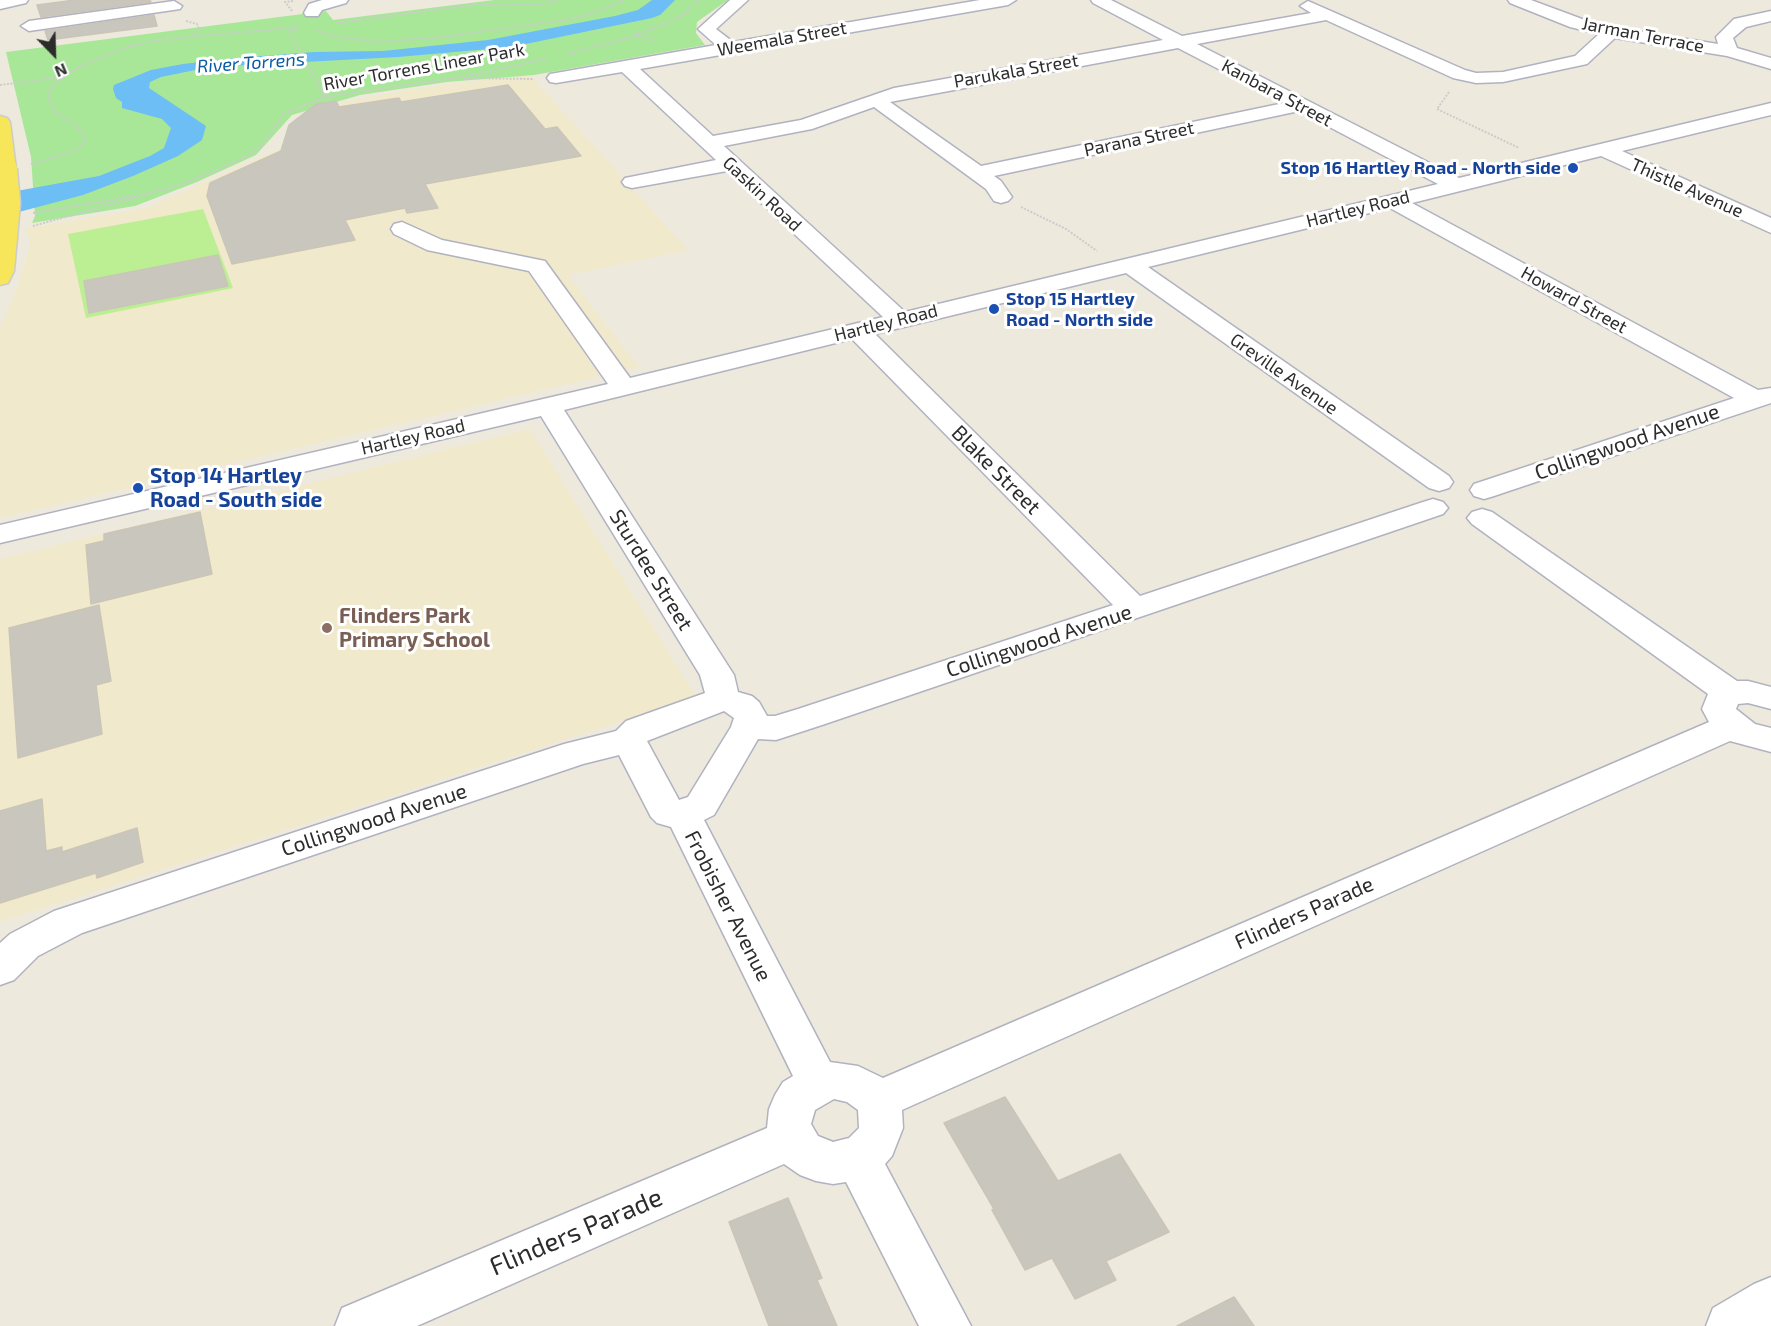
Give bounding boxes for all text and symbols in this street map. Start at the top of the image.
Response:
street label: Jarman Terrace [1580,13,1706,57]
street label: Weemala Street [716,17,848,61]
north arrow [24,24,84,84]
street label: River Torrens Linear Park [322,39,526,95]
water label: River Torrens [196,48,306,78]
street label: Parukala Street [952,49,1080,93]
street label: Kanbara Street [1218,55,1336,131]
text: N [52,60,70,82]
street label: Parana Street [1082,117,1196,161]
street label: Gaskin Road [718,152,806,236]
street label: Thistle Avenue [1627,154,1747,222]
place label: Stop 16 Hartley Road - North side [1281,157,1561,179]
marker: Stop 16 Hartley Road - North side [1566,161,1580,175]
street label: Hartley Road [1304,186,1412,232]
street label: Howard Street [1517,262,1631,338]
place label: Stop 15 Hartley Road - North side [1006,288,1153,330]
street label: Hartley Road [832,300,940,346]
marker: Stop 15 Hartley Road - North side [987,302,1001,316]
street label: Greville Avenue [1226,329,1342,419]
street label: Collingwood Avenue [1531,399,1723,485]
street label: Hartley Road [359,415,467,459]
street label: Blake Street [946,420,1046,520]
place label: Stop 14 Hartley Road - South side [150,463,322,513]
marker: Stop 14 Hartley Road - South side [131,481,145,495]
street label: Sturdee Street [604,505,698,635]
street label: Collingwood Avenue [943,599,1135,683]
place label: Flinders Park Primary School [339,603,490,653]
marker: Flinders Park Primary School [320,621,334,635]
street label: Collingwood Avenue [278,778,470,862]
street label: Frobisher Avenue [679,826,777,986]
street label: Flinders Parade [1231,871,1377,955]
street label: Flinders Parade [485,1182,667,1282]

